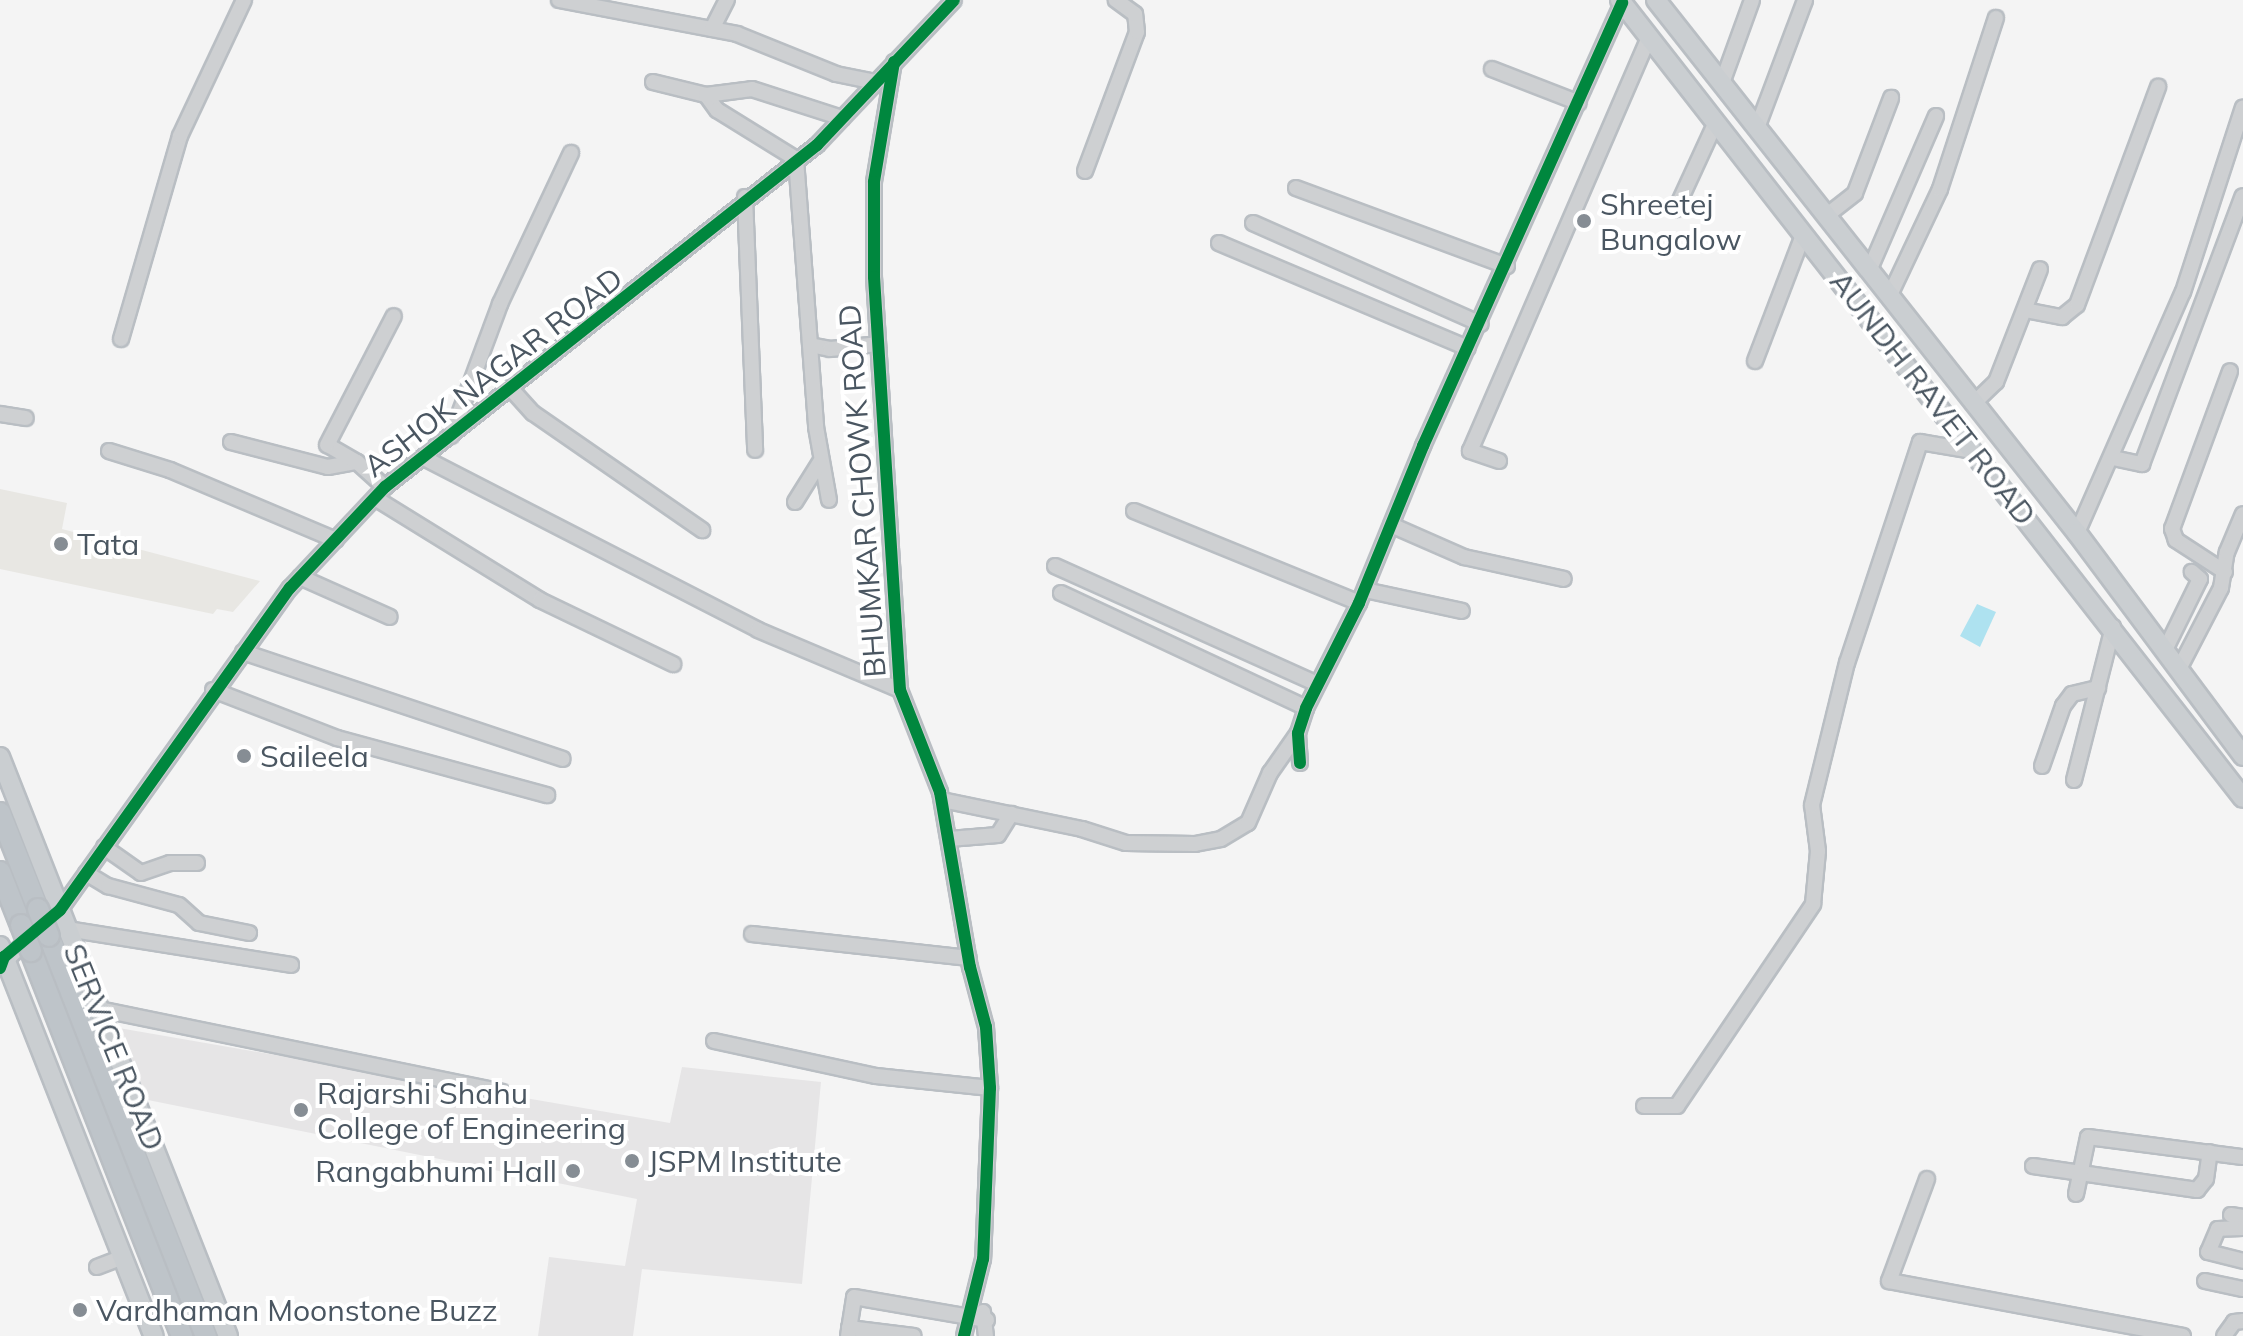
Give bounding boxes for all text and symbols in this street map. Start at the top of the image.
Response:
place label: Shreetej Bungalow [1600,186,1741,256]
marker: Shreetej Bungalow [1575,212,1593,230]
street label: ASHOK NAGAR ROAD [357,260,629,484]
street label: AUNDH RAVET ROAD [1823,264,2043,532]
street label: BHUMKAR CHOWK ROAD [831,303,893,679]
place label: Tata [77,526,139,562]
marker: Tata [52,535,70,553]
place label: Saileela [260,738,369,774]
marker: Saileela [235,747,253,765]
street label: SERVICE ROAD [56,939,172,1155]
place label: Rajarshi Shahu College of Engineering [317,1075,626,1146]
marker: Rajarshi Shahu College of Engineering [292,1101,310,1119]
place label: JSPM Institute [648,1143,842,1179]
marker: JSPM Institute [623,1152,641,1170]
place label: Rangabhumi Hall [315,1153,557,1189]
marker: Rangabhumi Hall [564,1162,582,1180]
place label: Vardhaman Moonstone Buzz [96,1292,498,1328]
marker: Vardhaman Moonstone Buzz [71,1301,89,1319]

